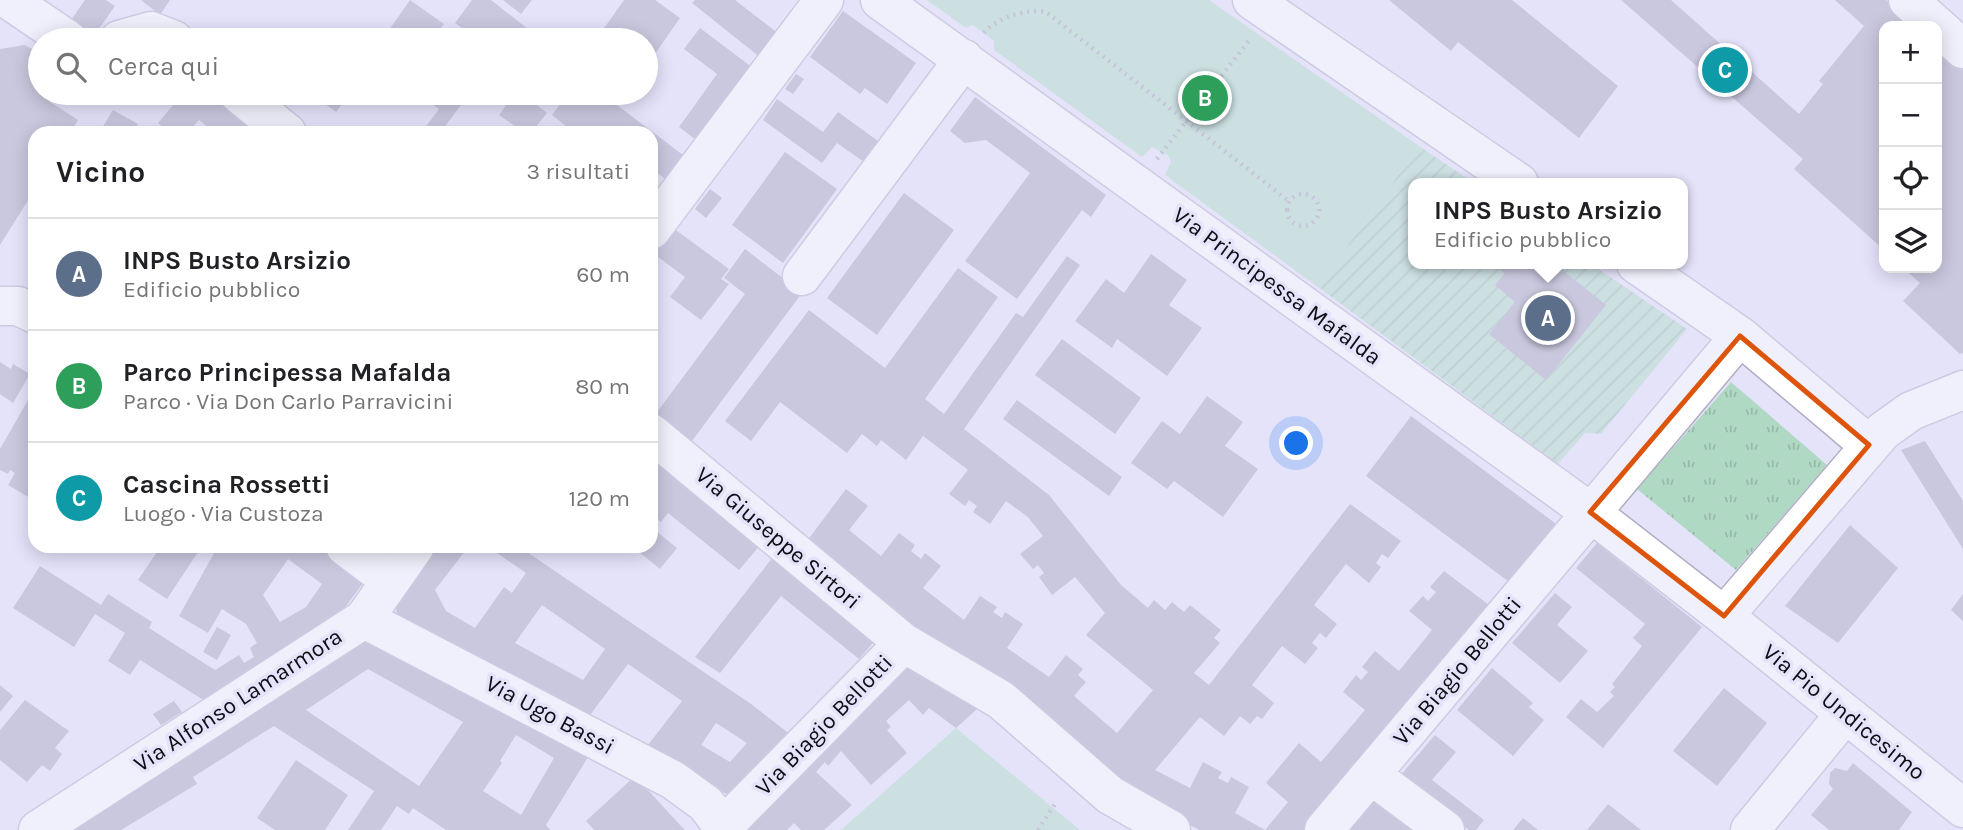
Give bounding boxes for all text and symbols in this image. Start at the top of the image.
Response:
map controls [1879,21,1942,273]
button: + [1879,21,1942,84]
search box [28,28,658,105]
pin: C [1702,44,1748,96]
icon: search [52,48,90,86]
text: Cerca qui [108,51,219,82]
pin: B [1182,72,1228,124]
button: − [1879,84,1942,147]
button: locate [1879,147,1942,210]
text: Vicino [56,154,145,190]
text: 3 risultati [527,158,630,185]
popup [1408,178,1688,269]
text: INPS Busto Arsizio [1434,195,1662,226]
street label: Via Principessa Mafalda [1167,201,1387,371]
button: layers [1879,210,1942,273]
text: Edificio pubblico [1434,226,1611,253]
text: INPS Busto Arsizio [123,245,351,276]
text: A [72,261,86,288]
text: 60 m [576,261,630,288]
text: Edificio pubblico [123,276,300,303]
pin: A [1525,292,1571,344]
text: Parco Principessa Mafalda [123,357,452,388]
text: B [72,373,86,400]
text: 80 m [575,373,630,400]
text: Parco · Via Don Carlo Parravicini [123,388,453,415]
your location [1279,426,1313,460]
street label: Via Giuseppe Sirtori [690,461,866,615]
text: Cascina Rossetti [123,469,330,500]
text: C [72,485,86,512]
text: 120 m [568,485,630,512]
text: Luogo · Via Custoza [123,500,324,527]
street label: Via Biagio Bellotti [1387,591,1527,751]
street label: Via Alfonso Lamarmora [129,623,347,777]
street label: Via Pio Undicesimo [1757,638,1931,786]
street label: Via Biagio Bellotti [750,649,898,801]
street label: Via Ugo Bassi [481,670,619,760]

